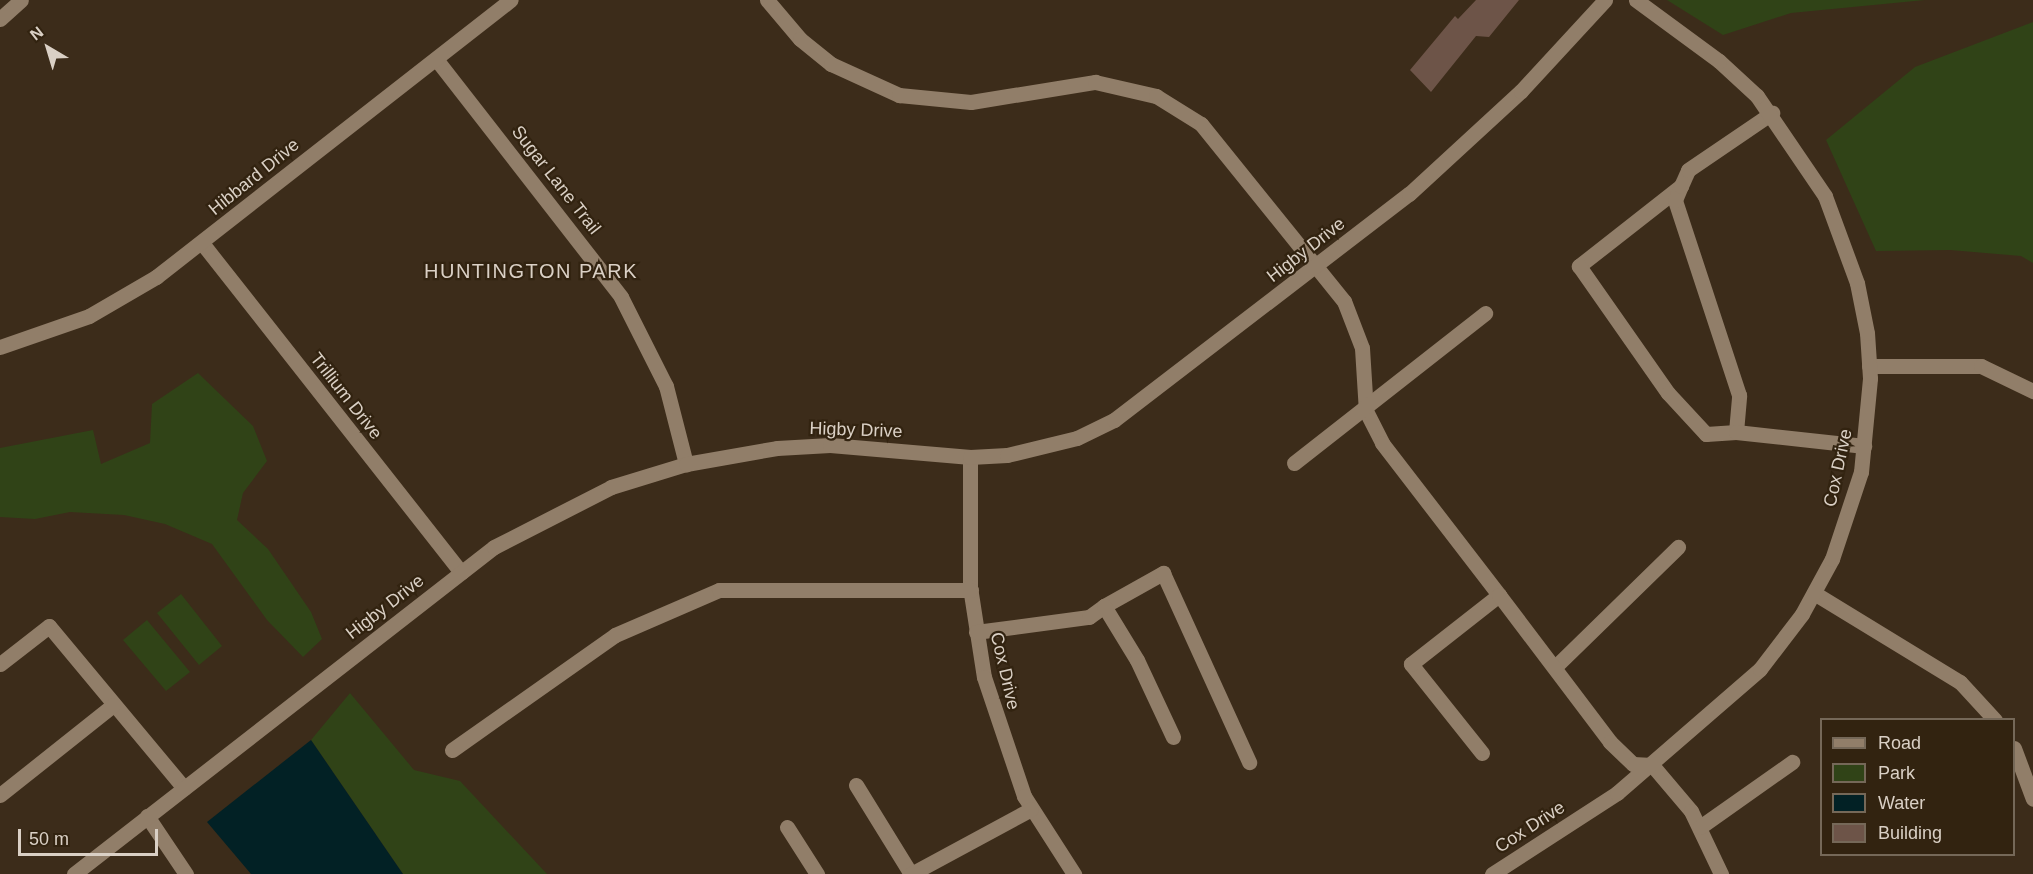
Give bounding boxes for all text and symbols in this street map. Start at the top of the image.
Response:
north arrow [18,18,78,78]
text: N [27,23,46,44]
street label: Sugar Lane Trail [507,121,605,239]
street label: Hibbard Drive [204,134,304,220]
street label: Higby Drive [1263,213,1349,287]
district label: HUNTINGTON PARK [424,259,638,283]
street label: Trillium Drive [305,348,387,444]
street label: Higby Drive [809,418,903,442]
street label: Cox Drive [1819,427,1857,509]
street label: Higby Drive [342,570,428,644]
street label: Cox Drive [986,630,1024,712]
legend [1820,718,2015,856]
text: Road [1878,733,1921,753]
text: Park [1878,763,1915,783]
text: Water [1878,793,1925,813]
street label: Cox Drive [1491,796,1569,858]
scale bar [21,817,160,855]
text: Building [1878,823,1942,843]
text: 50 m [29,829,69,849]

